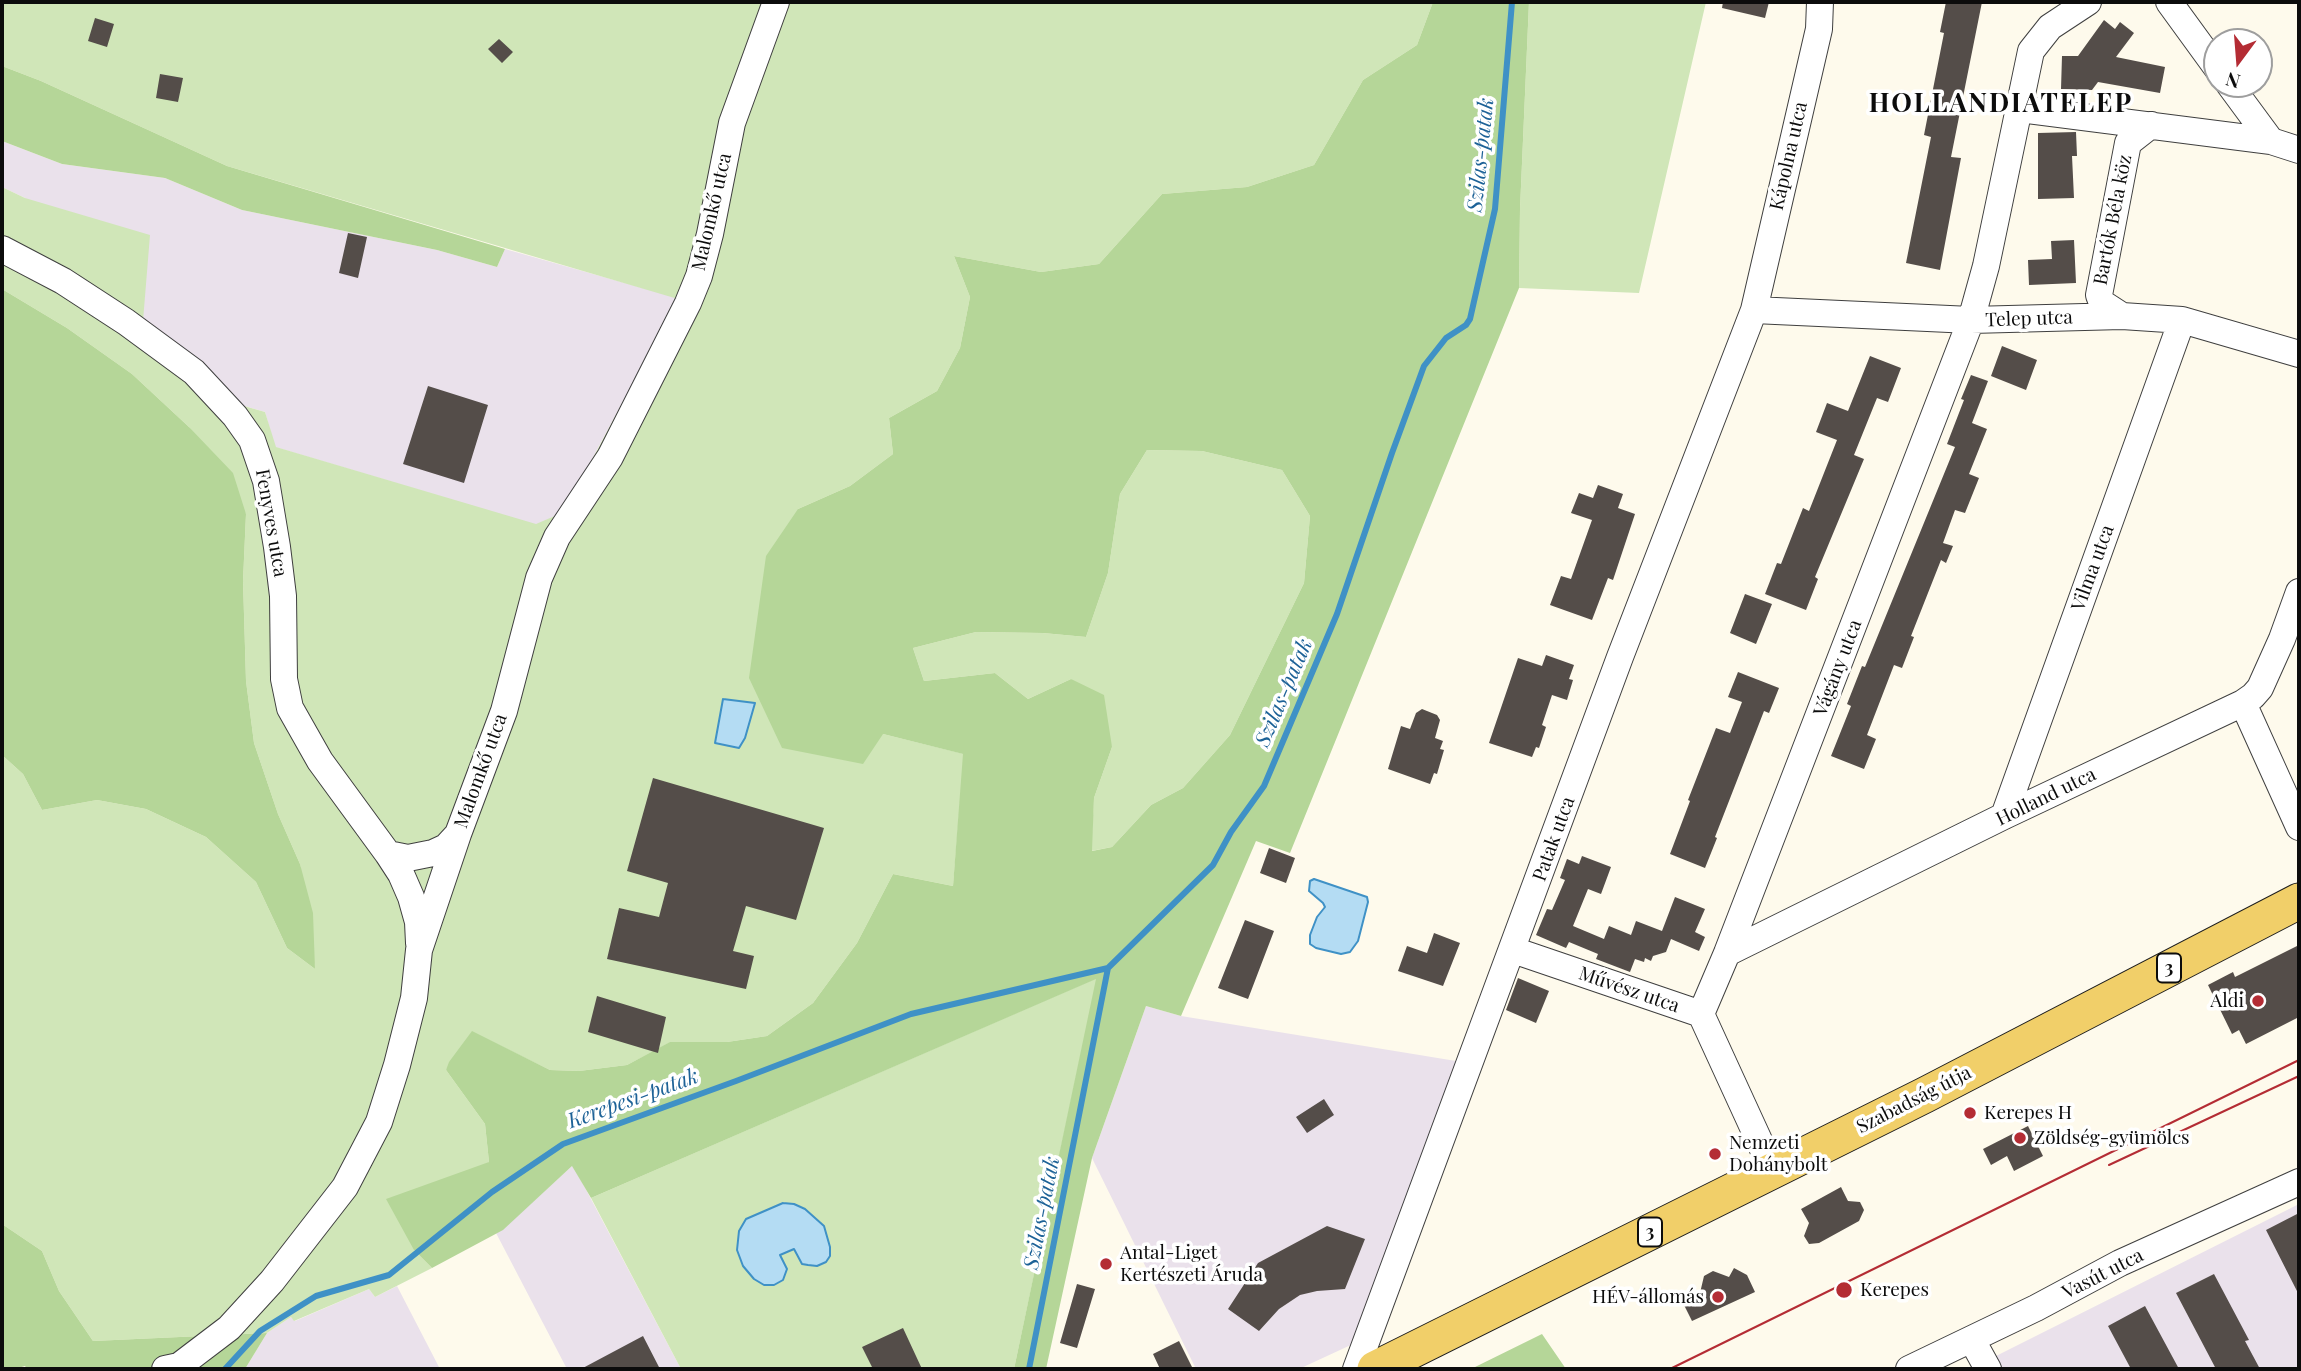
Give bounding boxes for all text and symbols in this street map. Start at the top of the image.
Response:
north arrow [2203,28,2273,98]
text: N [2223,67,2243,96]
district label: HOLLANDIATELEP [1870,88,2132,120]
water label: Szilas-patak [1462,97,1500,213]
street label: Kápolna utca [1765,100,1813,212]
street label: Malomkő utca [687,151,737,273]
street label: Bartók Béla köz [2089,153,2137,287]
street label: Telep utca [1985,306,2073,332]
street label: Fenyves utca [250,467,292,579]
street label: Vilma utca [2067,522,2119,614]
street label: Vágány utca [1809,617,1867,719]
water label: Szilas-patak [1250,635,1318,751]
street label: Malomkő utca [450,711,512,831]
street label: Holland utca [1992,763,2100,831]
street label: Patak utca [1528,794,1580,884]
road number: 3 [2157,953,2181,982]
street label: Művész utca [1576,962,1682,1018]
place label: Aldi [2210,990,2244,1012]
marker: Aldi [2250,993,2266,1009]
street label: Szabadság útja [1853,1061,1975,1139]
water label: Kerepesi-patak [564,1064,702,1134]
place label: Kerepes H [1984,1102,2072,1124]
marker: Kerepes H [1962,1105,1978,1121]
place label: Zöldség-gyümölcs [2034,1127,2190,1149]
marker: Zöldség-gyümölcs [2012,1130,2028,1146]
place label: Nemzeti Dohánybolt [1729,1132,1827,1176]
marker: Nemzeti Dohánybolt [1707,1146,1723,1162]
water label: Szilas-patak [1019,1154,1065,1272]
road number: 3 [1638,1218,1662,1246]
place label: Antal-Liget Kertészeti Áruda [1120,1242,1263,1286]
street label: Vasút utca [2059,1244,2147,1304]
marker: Antal-Liget Kertészeti Áruda [1098,1256,1114,1272]
place label: Kerepes [1860,1279,1929,1301]
marker: Kerepes [1834,1280,1854,1300]
place label: HÉV-állomás [1592,1286,1704,1308]
marker: HÉV-állomás [1710,1289,1726,1305]

